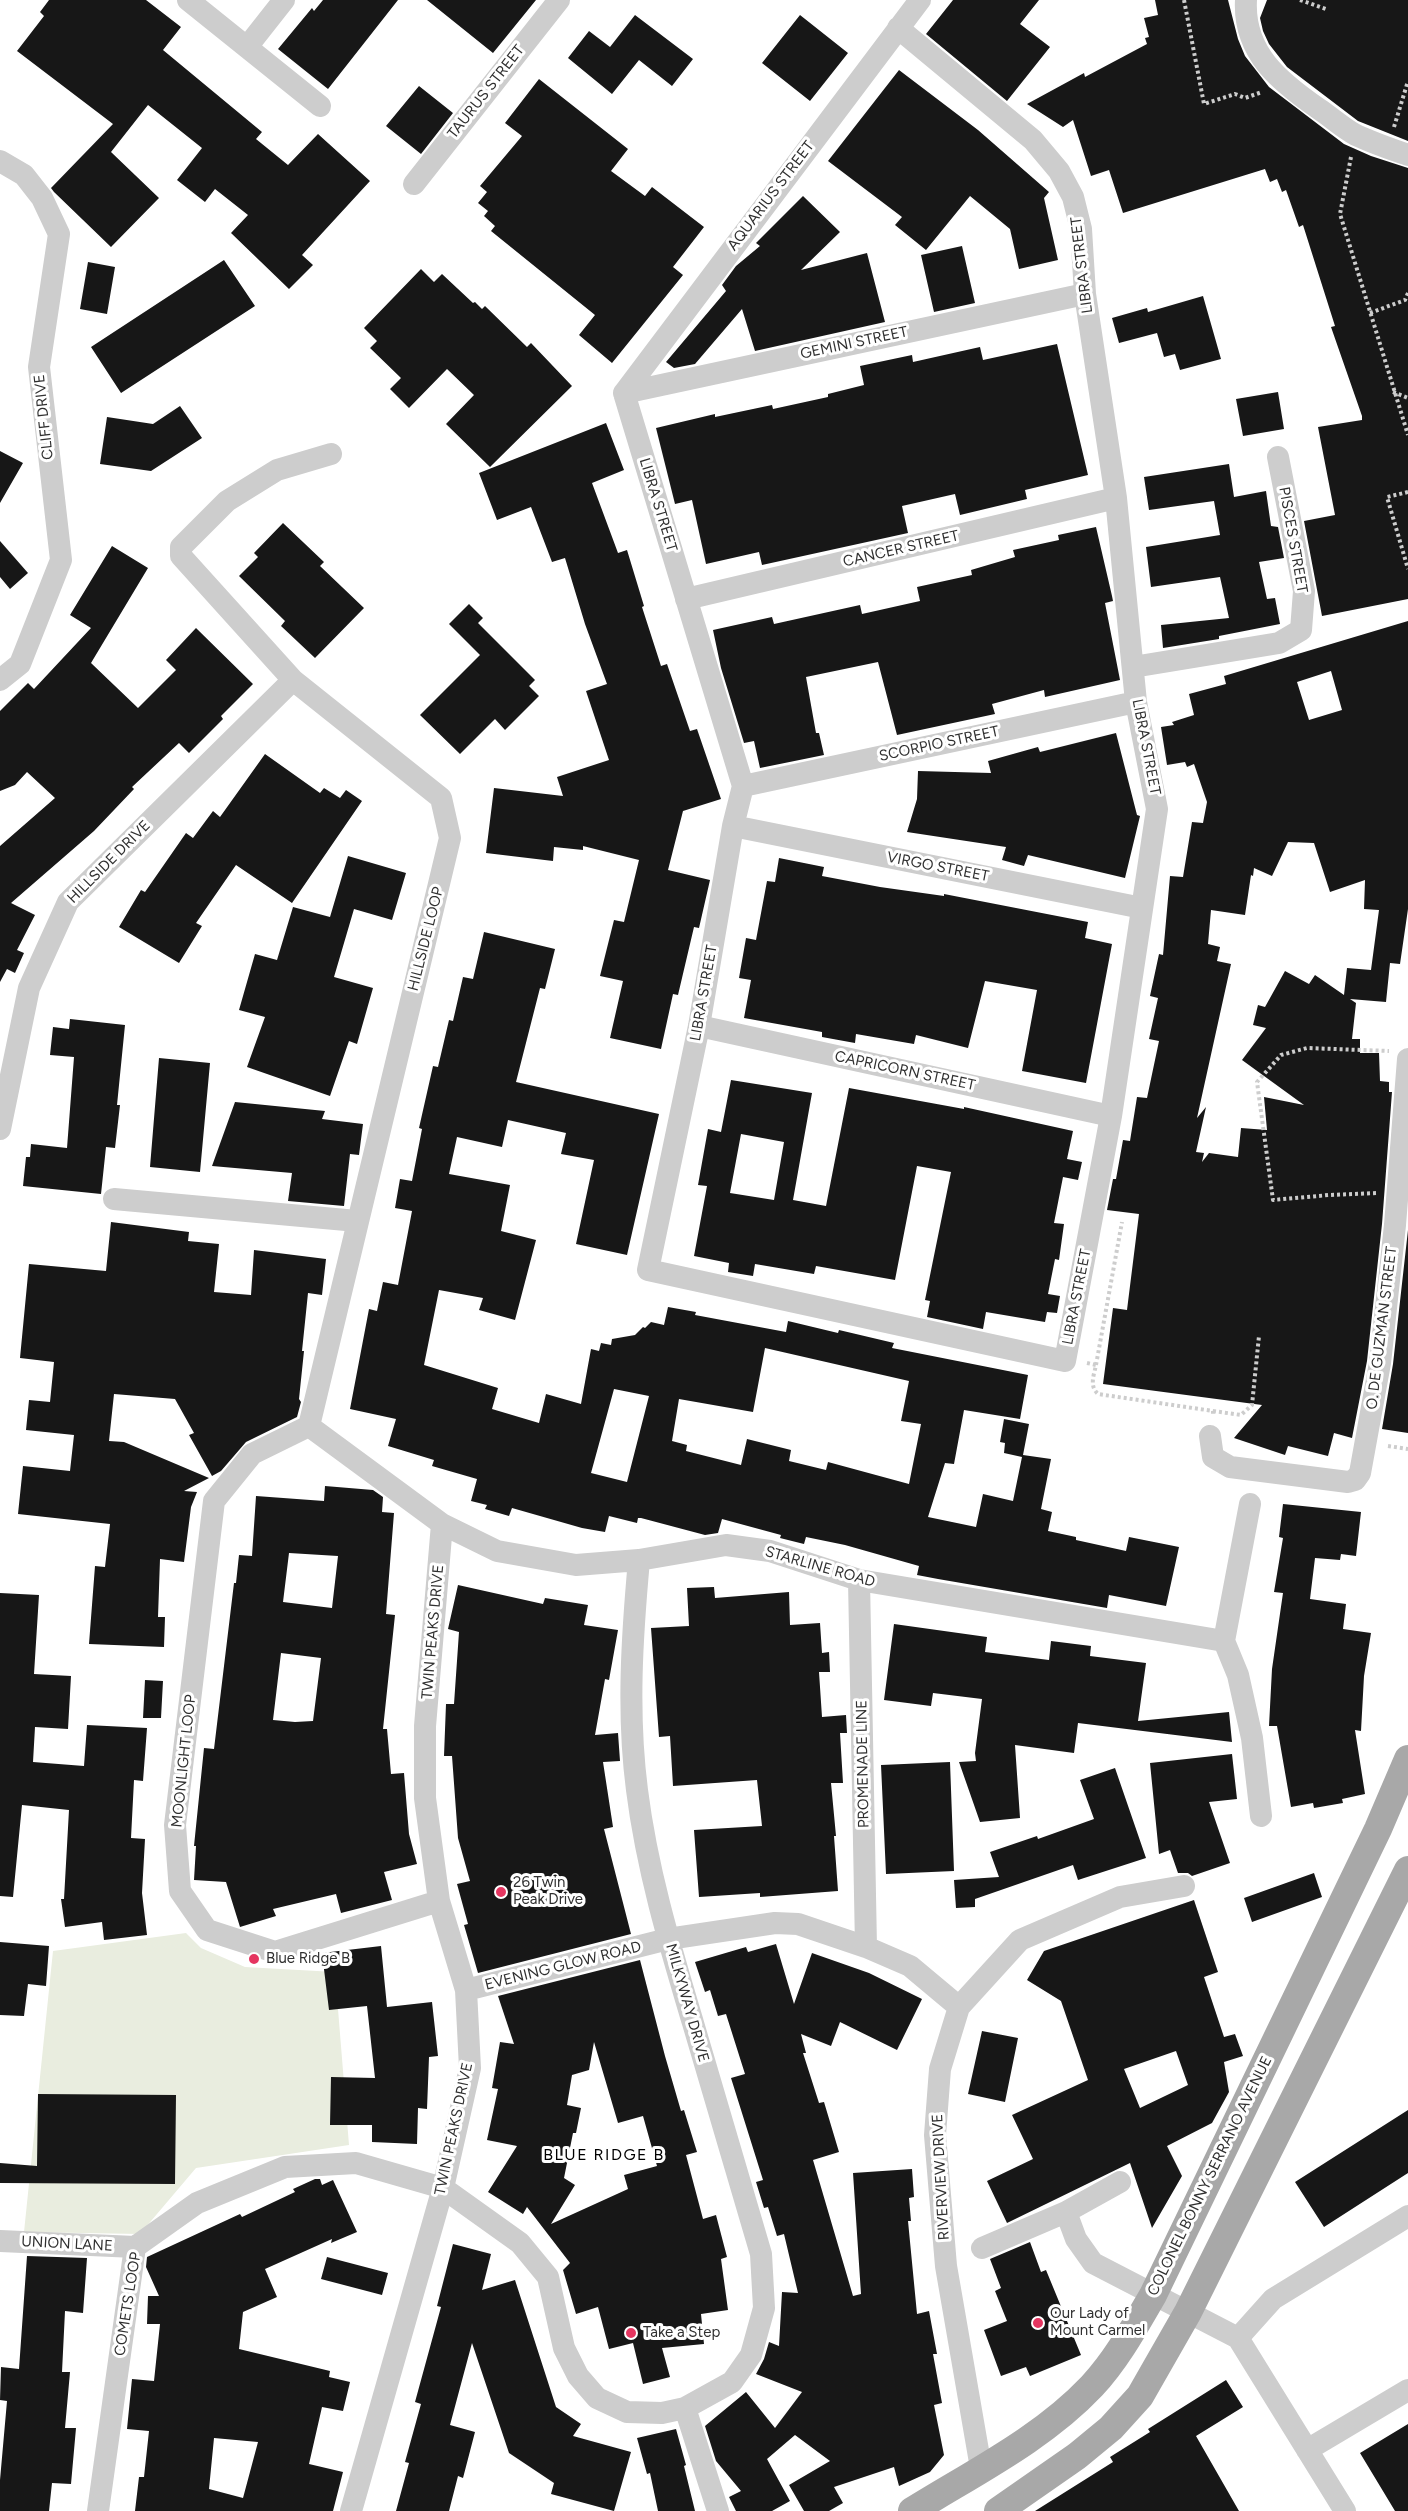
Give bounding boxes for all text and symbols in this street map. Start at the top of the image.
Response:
street label: TAURUS STREET [444,42,528,142]
street label: AQUARIUS STREET [724,138,818,254]
street label: LIBRA STREET [1067,216,1097,314]
street label: GEMINI STREET [799,323,909,363]
street label: CLIFF DRIVE [31,373,57,461]
street label: LIBRA STREET [635,456,681,554]
street label: PISCES STREET [1275,486,1311,594]
street label: CANCER STREET [841,527,961,571]
street label: LIBRA STREET [1128,698,1164,796]
street label: SCORPIO STREET [877,723,1001,765]
street label: HILLSIDE DRIVE [64,817,154,907]
street label: VIRGO STREET [885,848,991,886]
street label: HILLSIDE LOOP [404,885,448,993]
street label: LIBRA STREET [687,944,721,1042]
street label: CAPRICORN STREET [833,1047,977,1095]
street label: O. DE GUZMAN STREET [1363,1245,1401,1411]
street label: LIBRA STREET [1059,1248,1095,1346]
street label: STARLINE ROAD [763,1543,877,1591]
street label: TWIN PEAKS DRIVE [418,1564,448,1700]
street label: MOONLIGHT LOOP [168,1694,200,1828]
street label: PROMENADE LINE [853,1700,873,1828]
place label: 26 Twin Peak Drive [513,1874,583,1909]
marker: 26 Twin Peak Drive [494,1885,508,1899]
street label: EVENING GLOW ROAD [483,1938,643,1994]
street label: MILKYWAY DRIVE [661,1942,713,2064]
place label: Blue Ridge B [266,1950,350,1968]
marker: Blue Ridge B [247,1952,261,1966]
street label: COLONEL BONNY SERRANO AVENUE [1144,2053,1276,2299]
street label: TWIN PEAKS DRIVE [431,2061,477,2197]
street label: RIVERVIEW DRIVE [929,2113,953,2241]
district label: BLUE RIDGE B [543,2145,665,2165]
street label: UNION LANE [21,2233,113,2255]
street label: COMETS LOOP [111,2251,145,2357]
place label: Our Lady of Mount Carmel [1050,2305,1145,2340]
marker: Our Lady of Mount Carmel [1031,2316,1045,2330]
place label: Take a Step [643,2324,720,2342]
marker: Take a Step [624,2326,638,2340]

